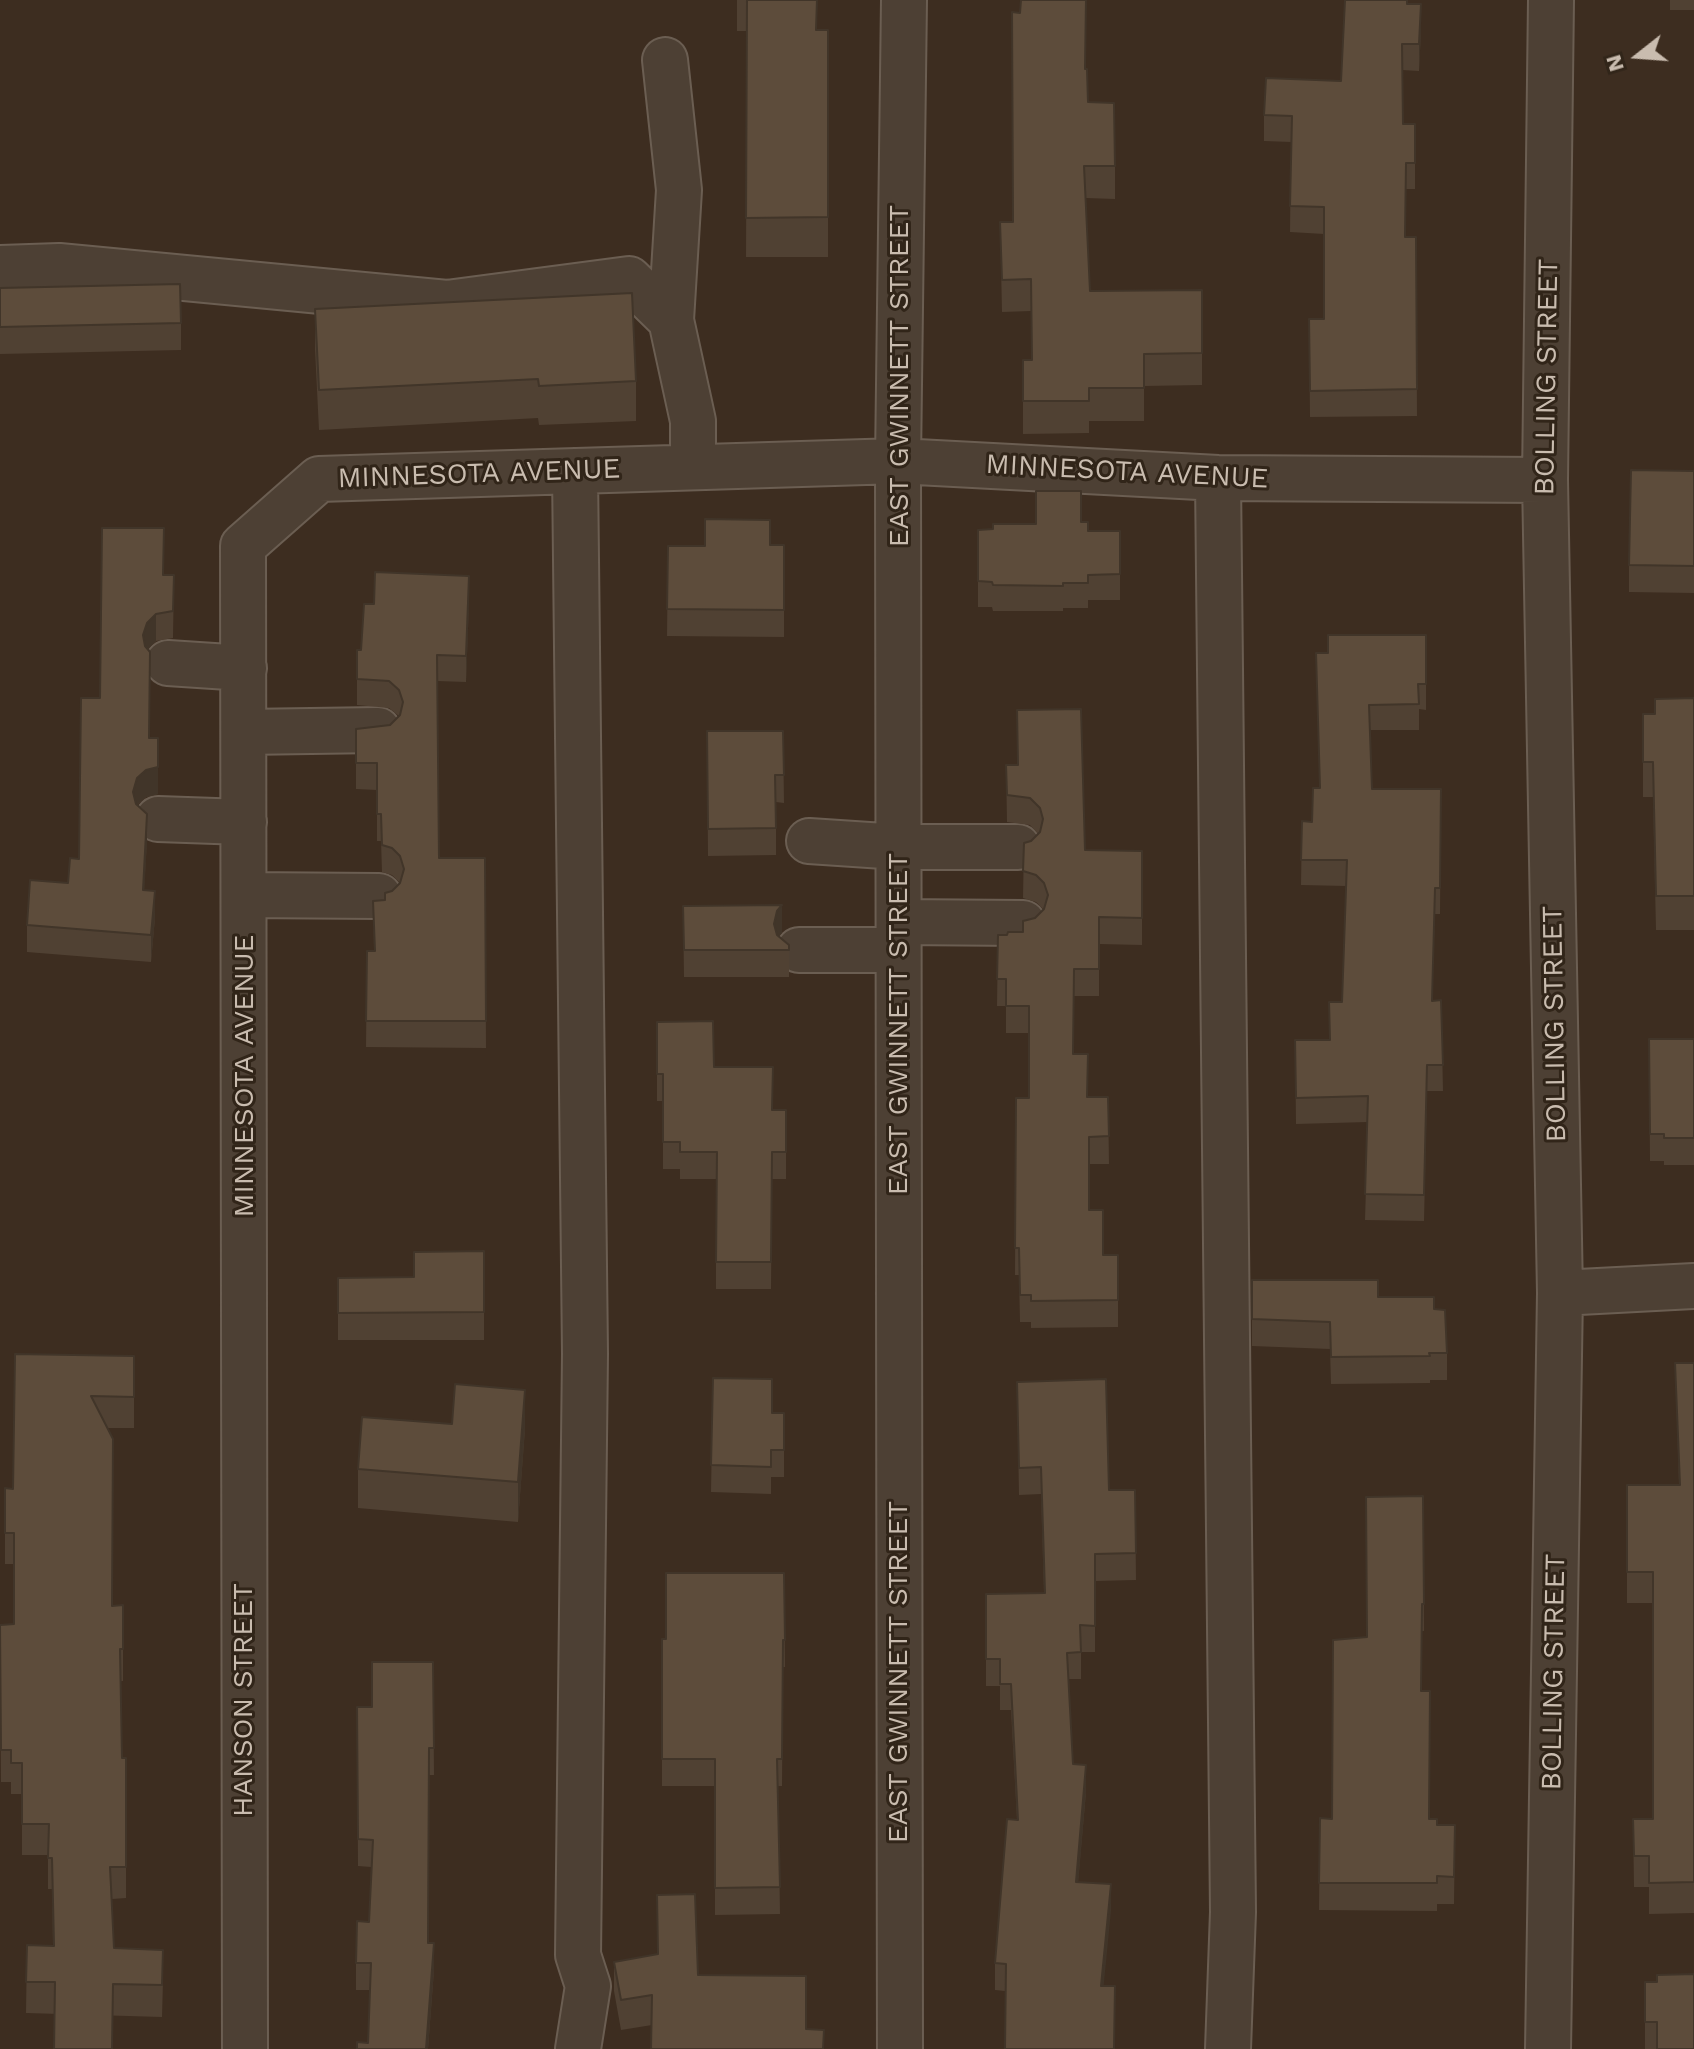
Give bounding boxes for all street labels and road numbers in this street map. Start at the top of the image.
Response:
street label: EAST GWINNETT STREET [883,205,917,547]
street label: BOLLING STREET [1528,258,1566,496]
street label: MINNESOTA AVENUE [985,448,1269,496]
street label: MINNESOTA AVENUE [337,452,621,496]
street label: EAST GWINNETT STREET [882,853,916,1195]
street label: BOLLING STREET [1536,905,1574,1143]
street label: MINNESOTA AVENUE [228,935,262,1217]
street label: EAST GWINNETT STREET [882,1501,916,1843]
street label: BOLLING STREET [1535,1553,1573,1791]
street label: HANSON STREET [227,1583,261,1817]

